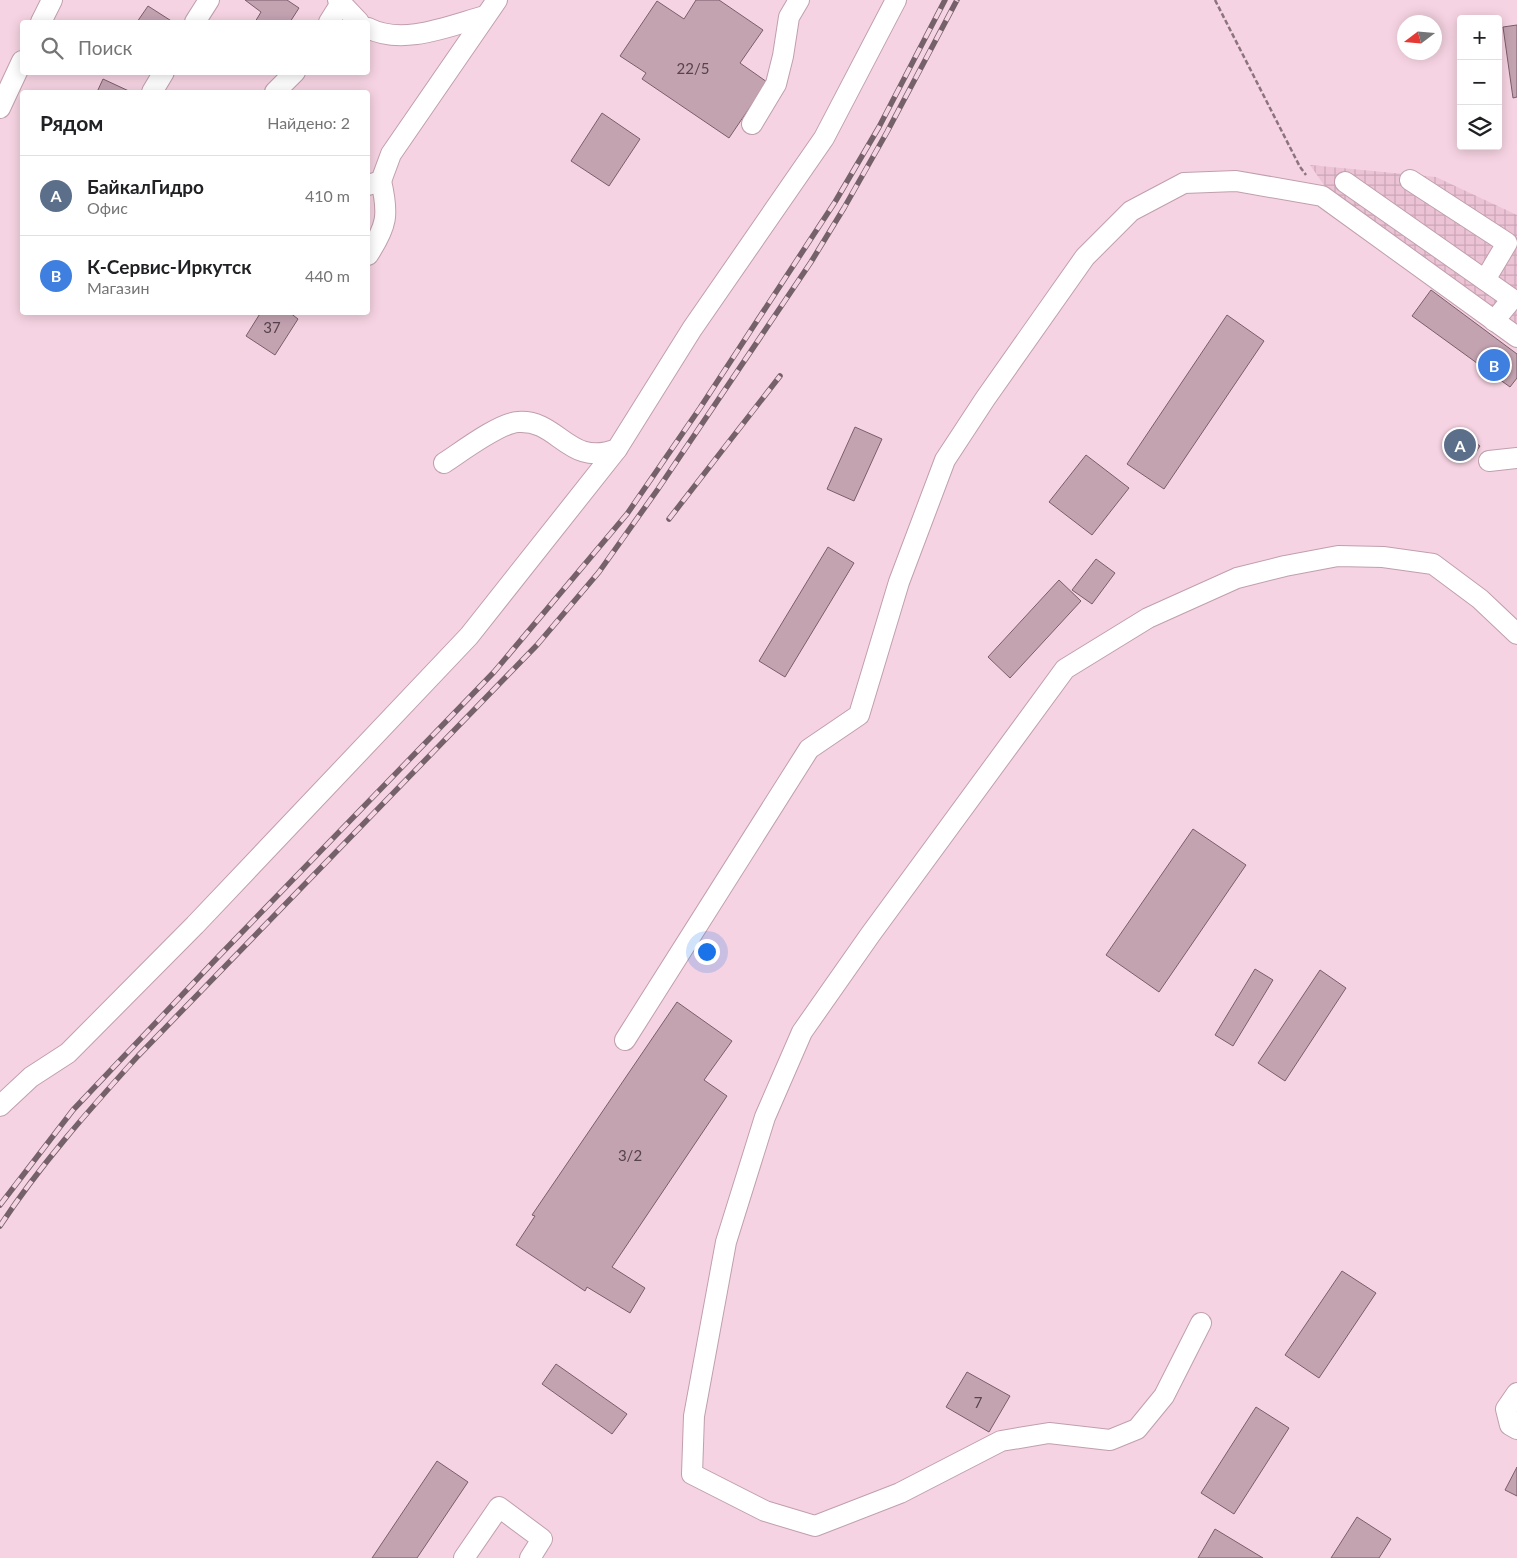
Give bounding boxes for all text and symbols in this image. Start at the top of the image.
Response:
north arrow [1397,15,1442,60]
map controls [1457,15,1502,150]
button: + [1457,15,1502,60]
search box [20,20,370,75]
icon: search [38,34,66,62]
text: Поиск [78,36,132,59]
house number: 22/5 [677,59,709,77]
button: − [1457,60,1502,105]
button: layers [1457,105,1502,150]
text: Рядом [40,110,103,135]
text: Найдено: 2 [267,113,350,132]
text: БайкалГидро [87,175,204,198]
text: A [50,186,62,205]
text: 410 m [305,186,350,205]
text: Офис [87,198,128,217]
text: К-Сервис-Иркутск [87,255,252,278]
text: B [51,266,61,285]
text: 440 m [305,266,350,285]
text: Магазин [87,278,149,297]
house number: 37 [263,318,281,336]
pin: B [1478,346,1510,384]
pin: A [1444,426,1476,464]
your location [694,939,720,965]
house number: 3/2 [618,1146,642,1164]
house number: 7 [974,1393,983,1411]

